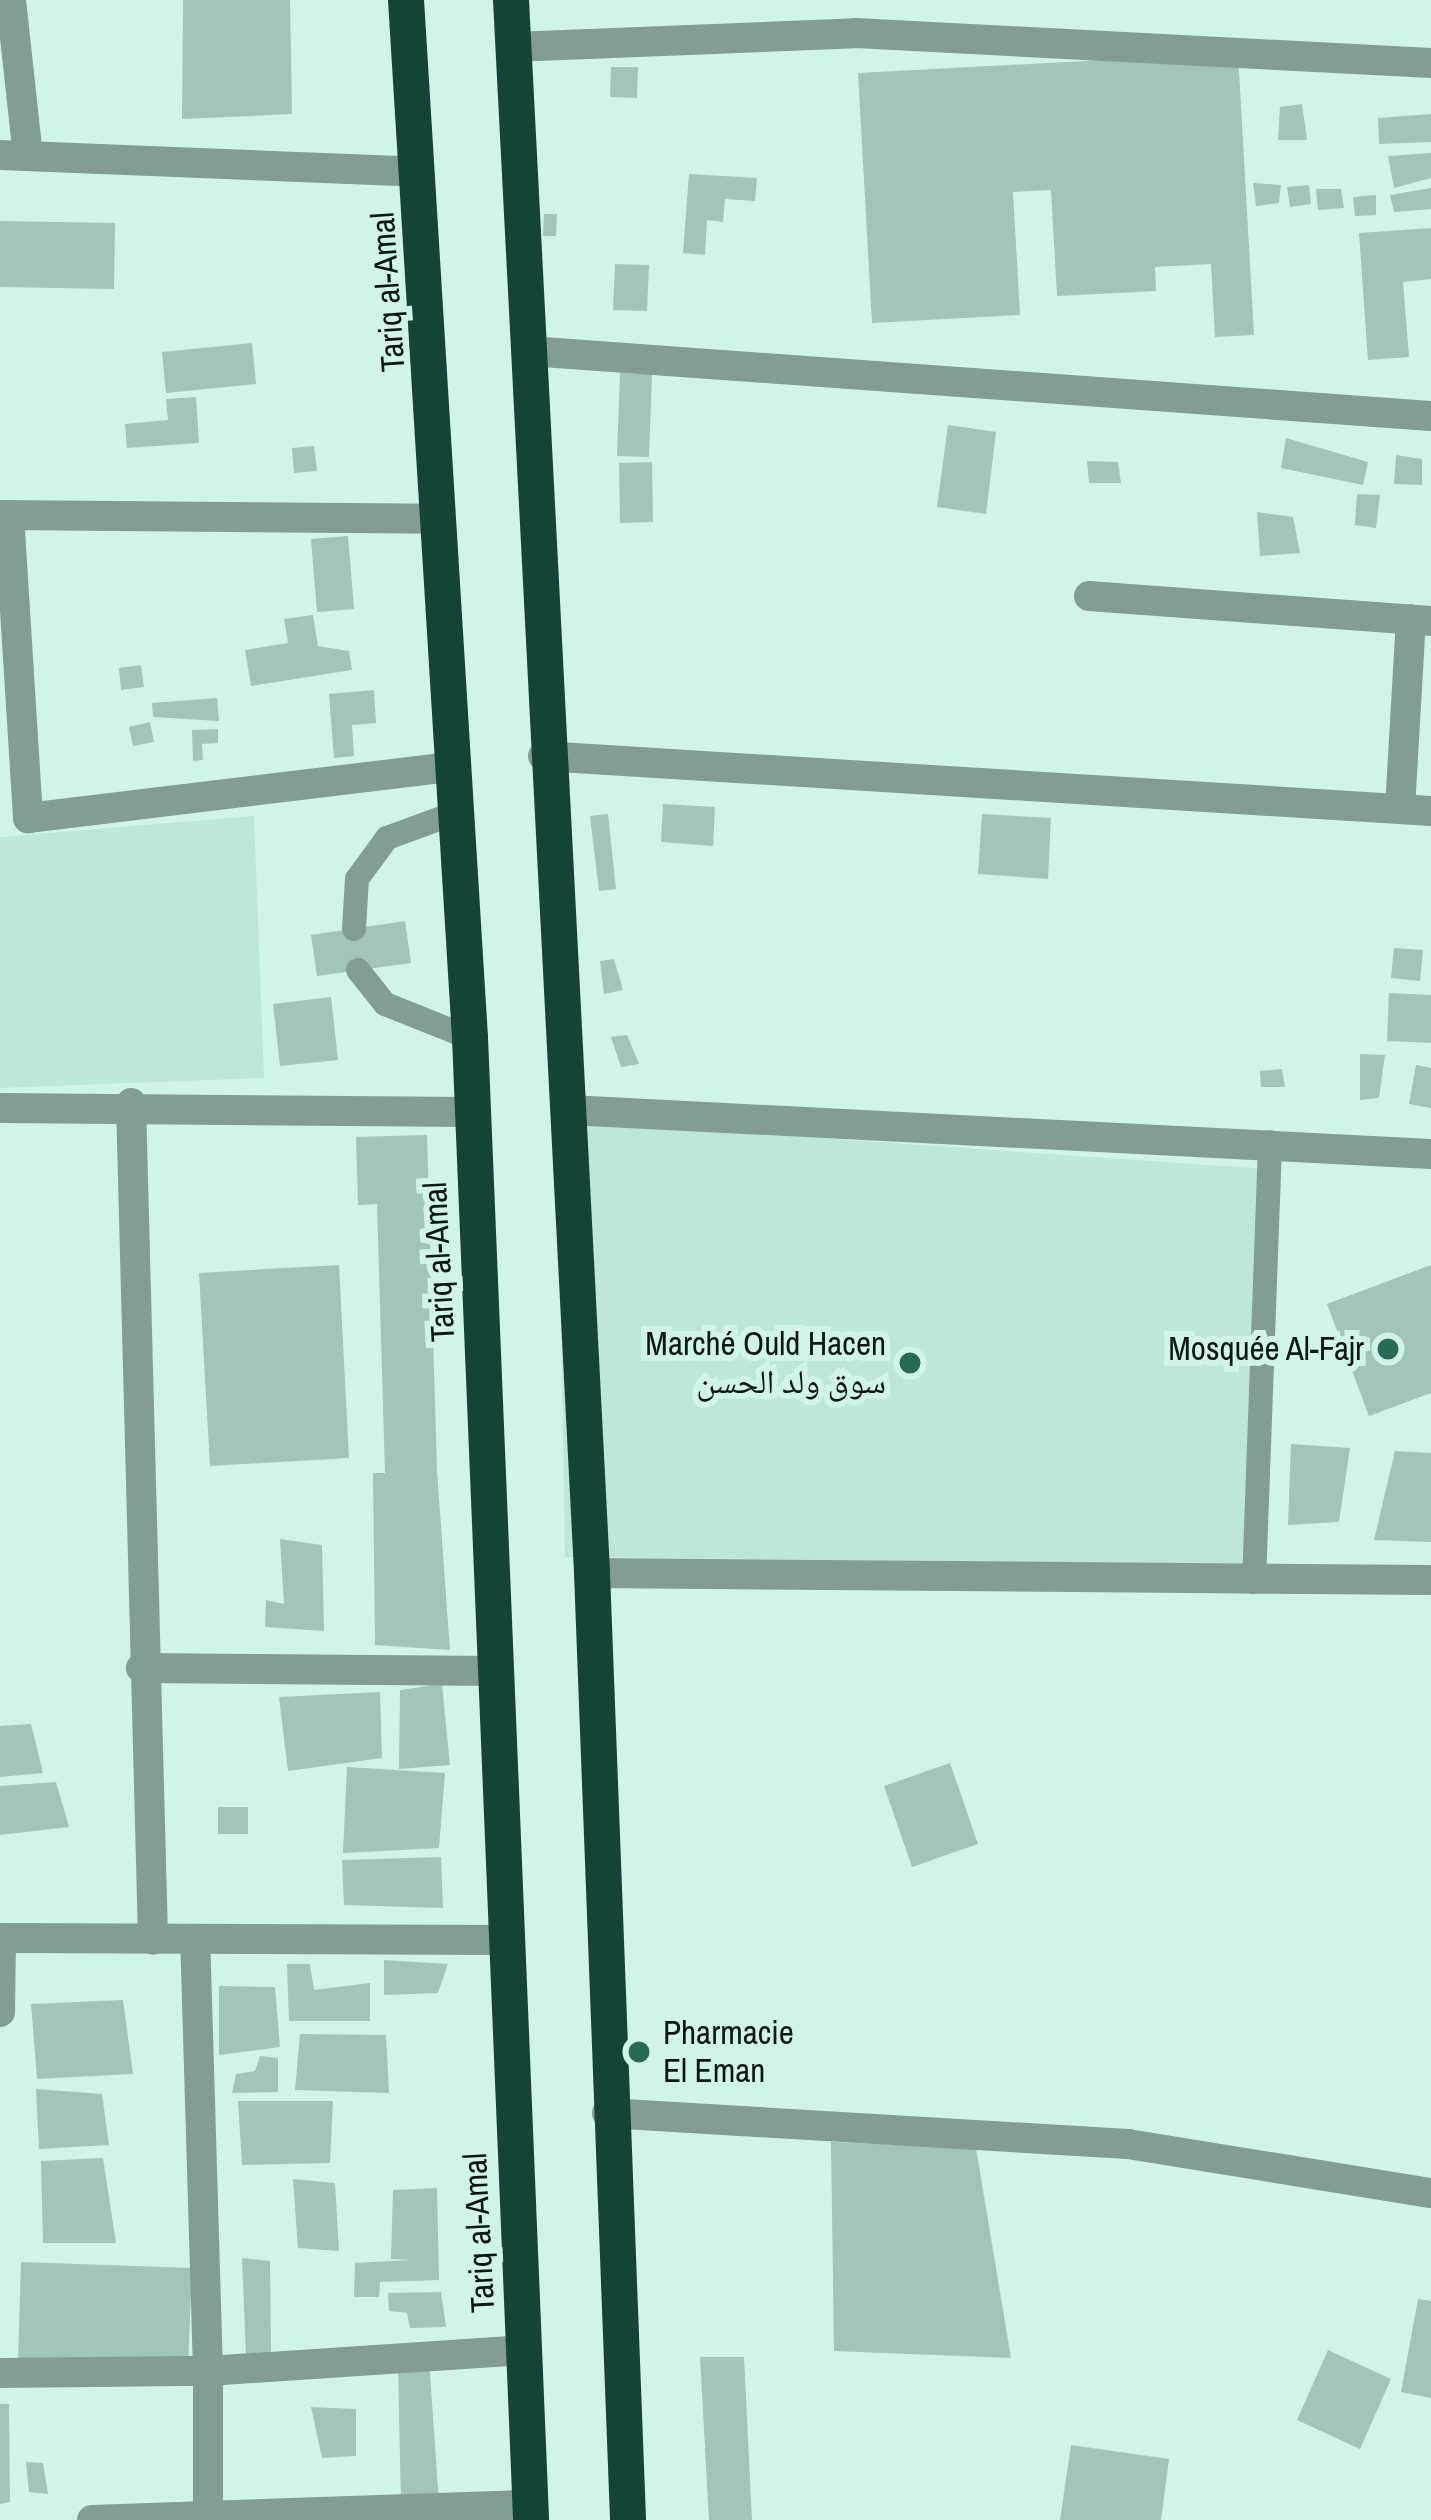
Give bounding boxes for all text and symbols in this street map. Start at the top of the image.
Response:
street label: Tariq al-Amal [363,211,413,373]
street label: Tariq al-Amal [415,1181,463,1343]
place label: Marché Ould Hacen سوق ولد الحسن [645,1324,886,1402]
place label: Mosquée Al-Fajr [1167,1329,1364,1369]
marker: Mosquée Al-Fajr [1375,1336,1401,1362]
marker: Marché Ould Hacen سوق ولد الحسن [897,1350,923,1376]
place label: Pharmacie El Eman [663,2013,794,2091]
marker: Pharmacie El Eman [626,2039,652,2065]
street label: Tariq al-Amal [455,2152,503,2314]

